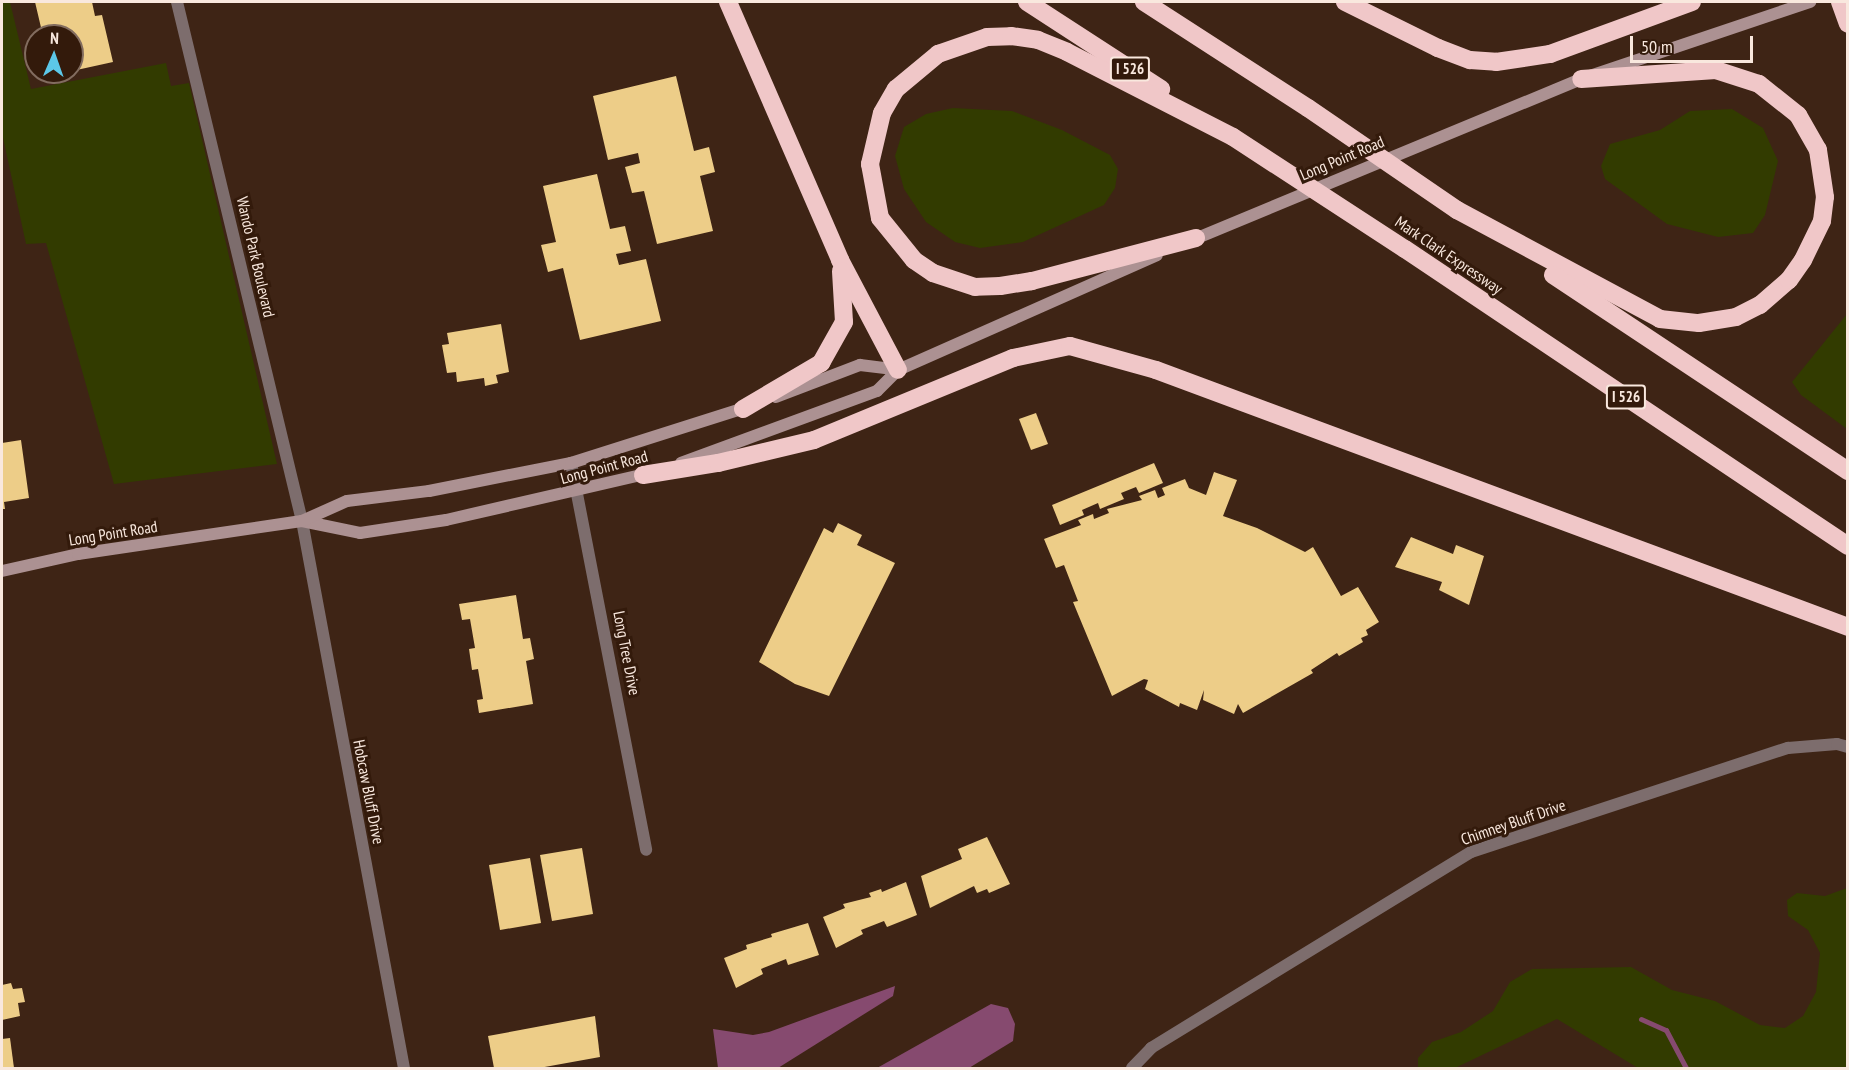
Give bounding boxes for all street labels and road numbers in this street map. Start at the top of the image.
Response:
road number: I 526 [1109,57,1151,81]
street label: Long Point Road [1297,132,1387,184]
street label: Wando Park Boulevard [233,195,279,319]
street label: Mark Clark Expressway [1391,212,1507,298]
road number: I 526 [1605,385,1647,409]
street label: Long Point Road [558,446,650,488]
street label: Long Point Road [67,517,159,549]
street label: Long Tree Drive [609,609,645,697]
street label: Hobcaw Bluff Drive [349,738,389,846]
street label: Chimney Bluff Drive [1458,795,1568,849]

